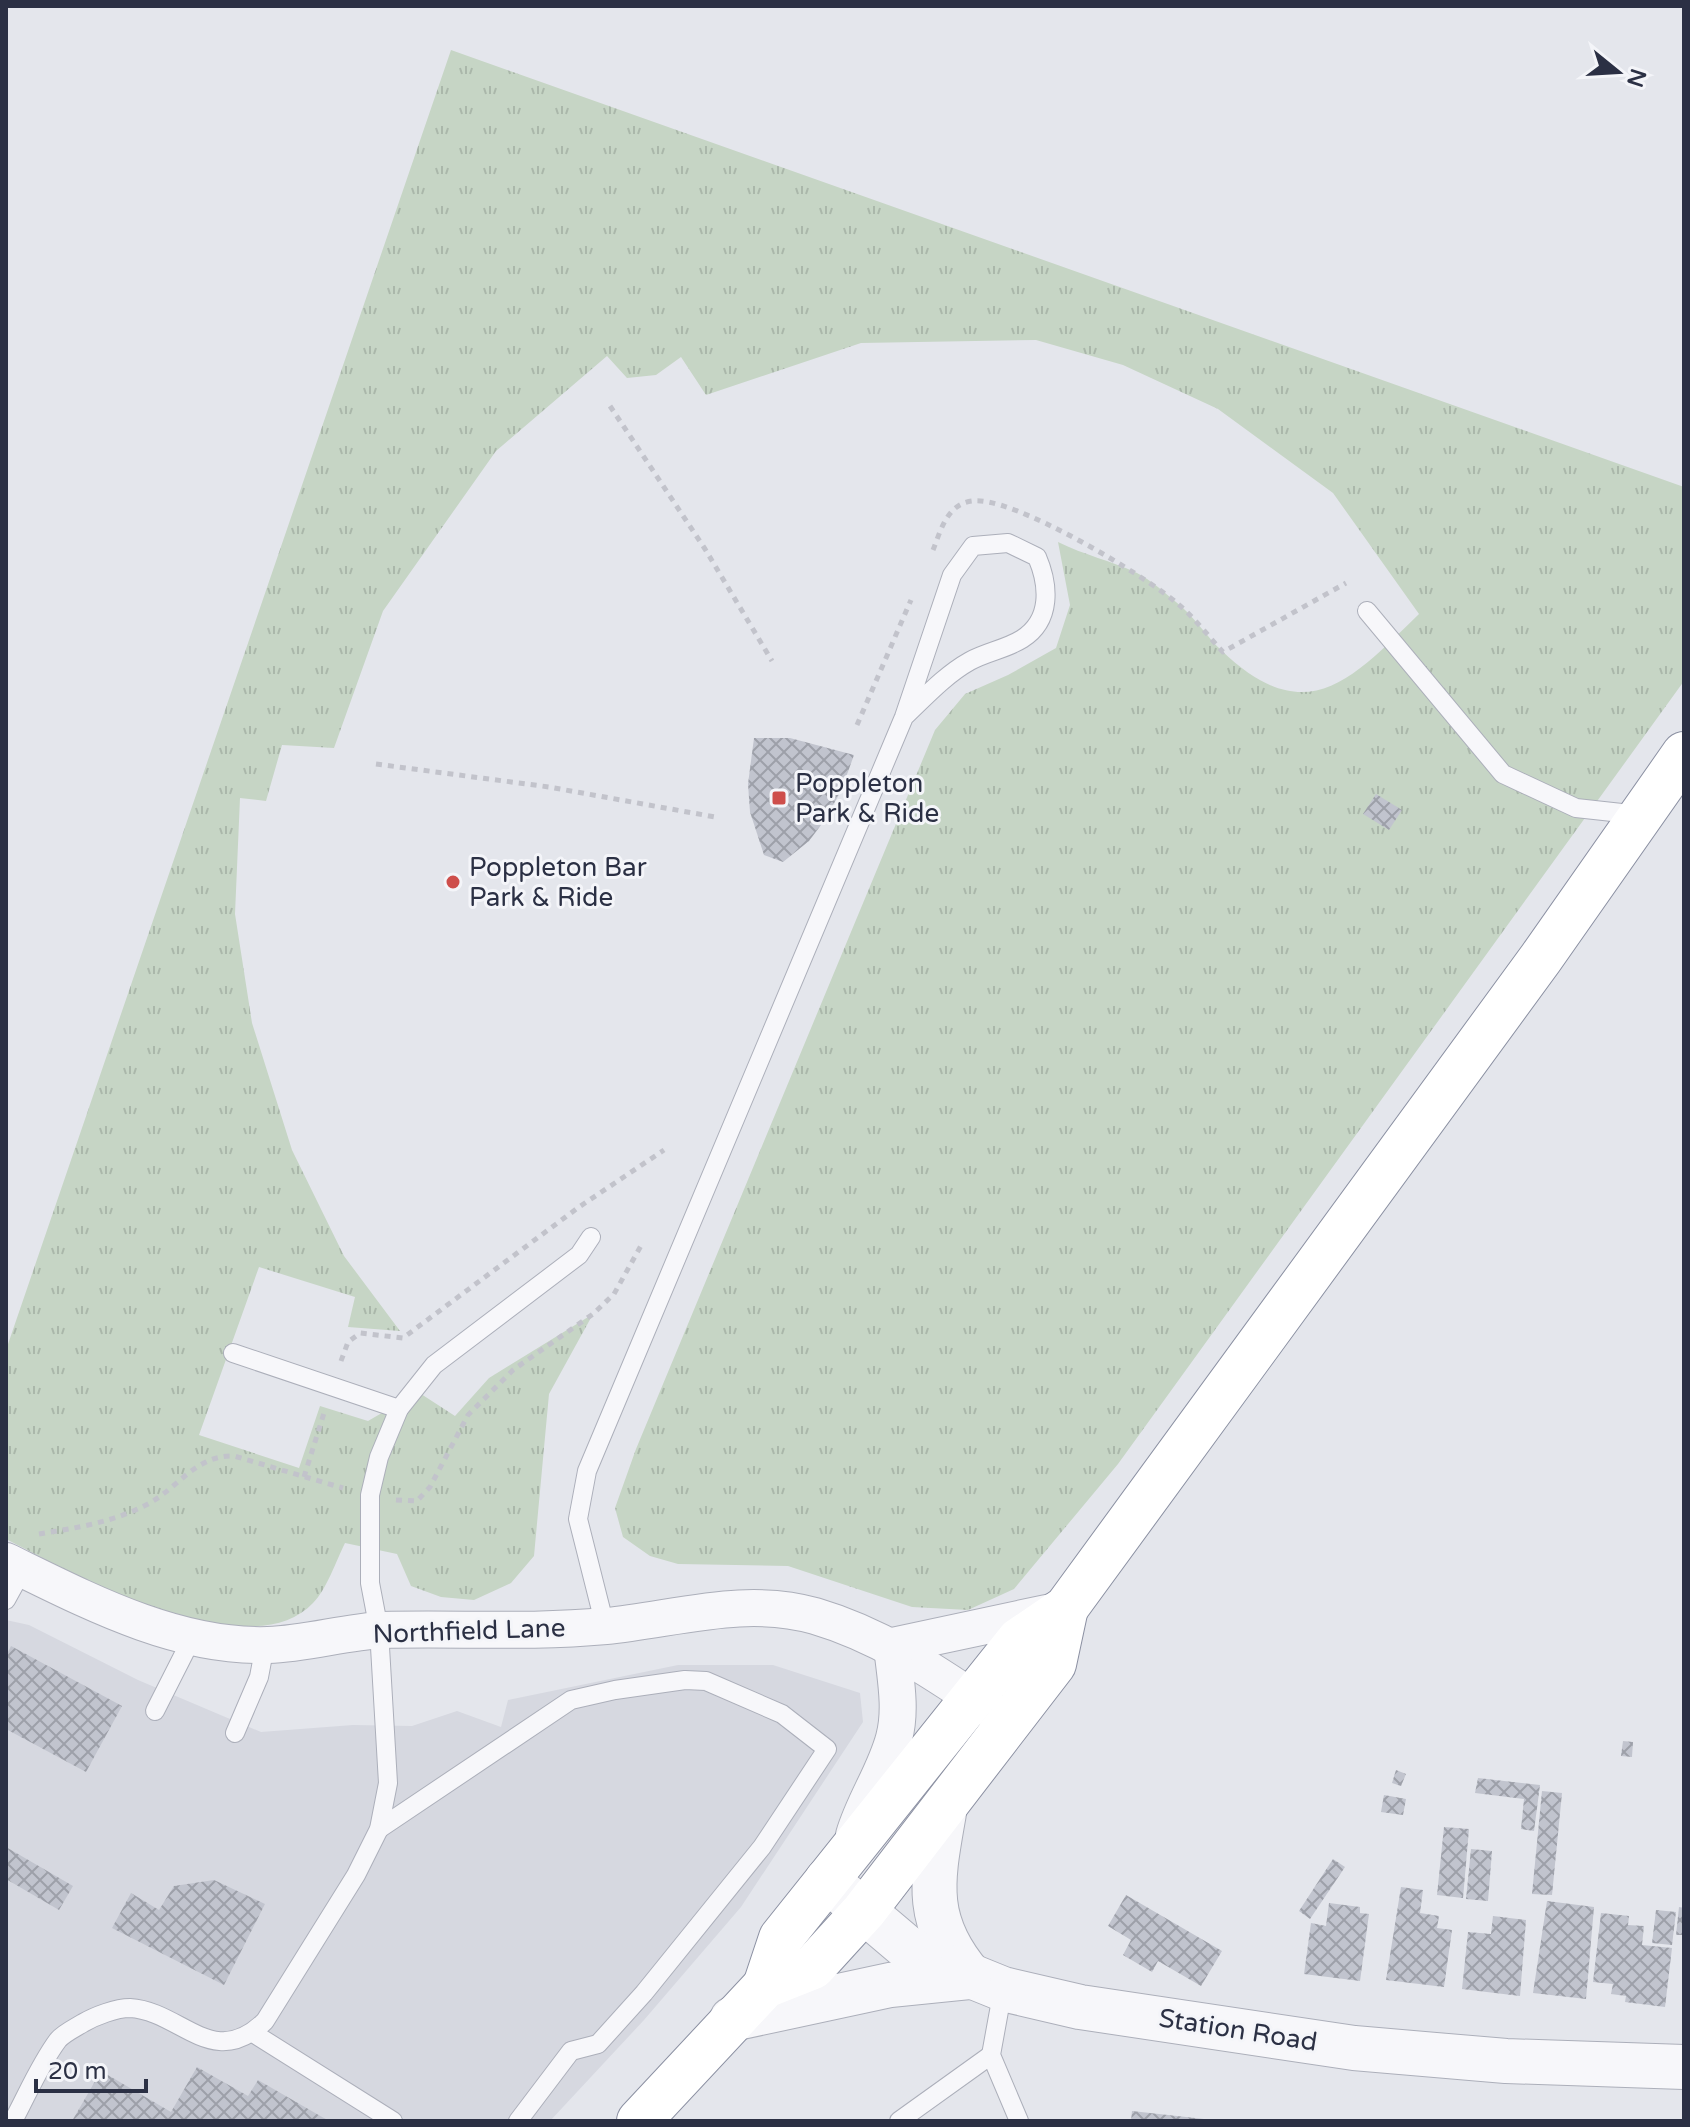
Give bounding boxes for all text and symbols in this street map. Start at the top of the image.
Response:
north arrow [1578,32,1658,112]
text: N [1621,65,1651,90]
place label: Poppleton Park & Ride [795,768,939,829]
marker: Poppleton Park & Ride [770,789,788,807]
place label: Poppleton Bar Park & Ride [469,852,647,913]
marker: Poppleton Bar Park & Ride [444,873,462,891]
street label: Northfield Lane [372,1612,566,1650]
street label: Station Road [1157,2002,1319,2058]
scale bar [36,2043,146,2093]
text: 20 m [48,2057,106,2086]

